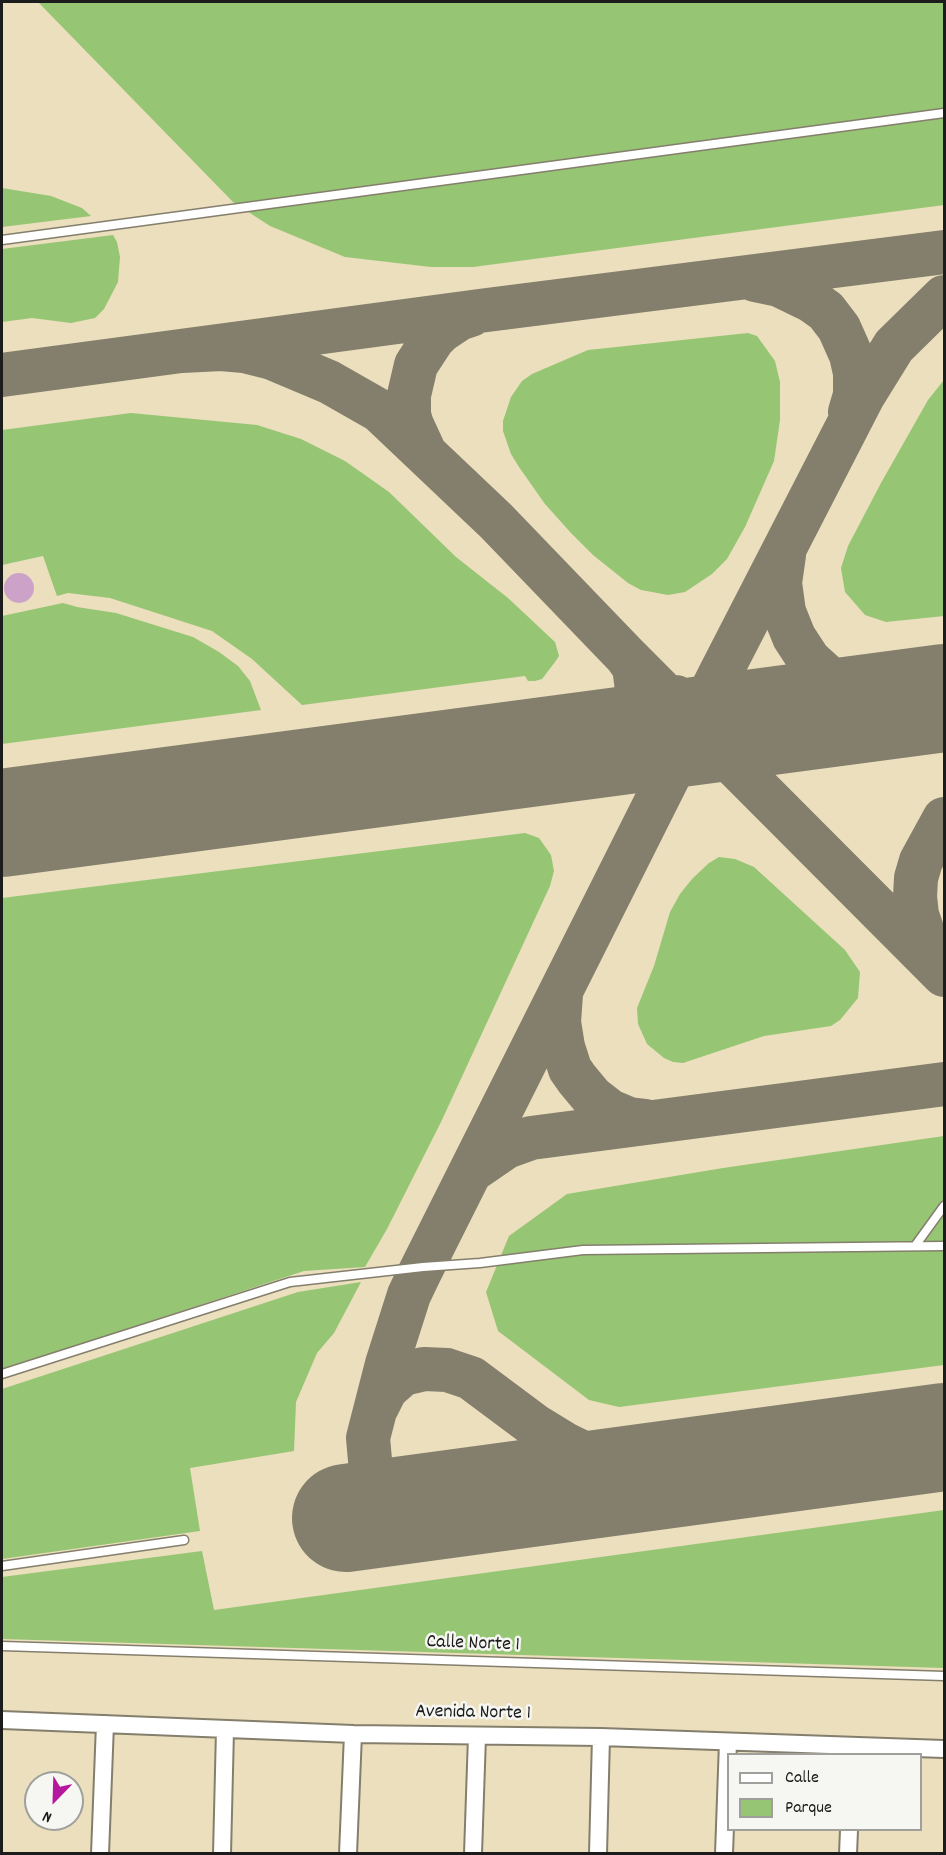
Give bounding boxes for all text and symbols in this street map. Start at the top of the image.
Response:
street label: Calle Norte 1 [426,1631,520,1659]
street label: Avenida Norte 1 [415,1701,531,1727]
legend [727,1753,922,1831]
text: Calle [785,1766,819,1791]
north arrow [24,1771,84,1831]
text: Parque [785,1796,832,1821]
text: N [39,1804,56,1828]

